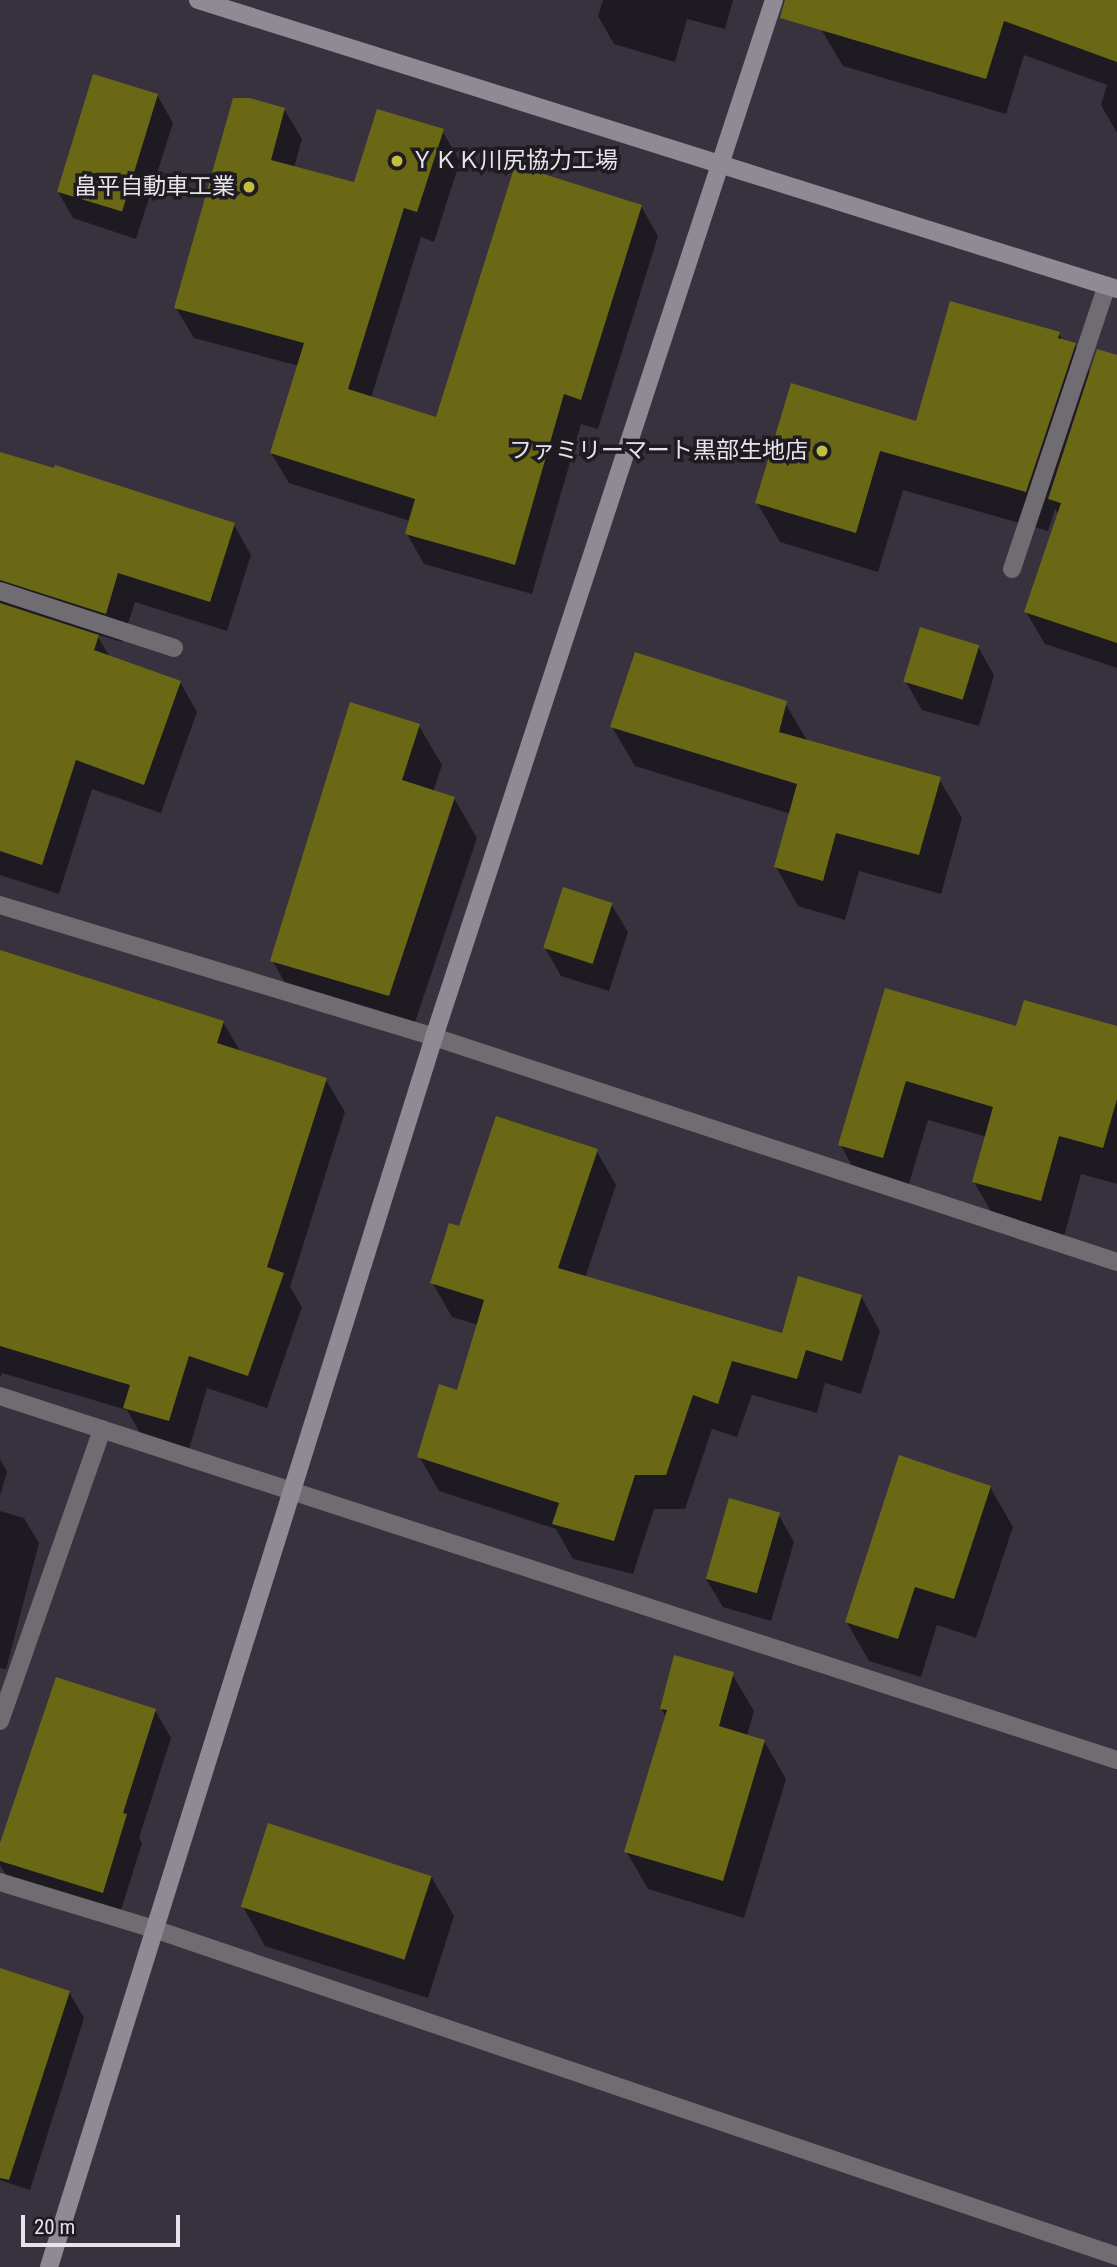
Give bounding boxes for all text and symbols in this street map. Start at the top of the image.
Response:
place label: ＹＫＫ川尻協力工場 [411,147,618,175]
marker: ＹＫＫ川尻協力工場 [389,153,405,169]
place label: 畠平自動車工業 [74,173,235,201]
marker: 畠平自動車工業 [241,179,257,195]
place label: ファミリーマート黒部生地店 [509,437,808,465]
marker: ファミリーマート黒部生地店 [814,443,830,459]
scale bar [24,2200,184,2244]
text: 20 m [34,2215,75,2239]

